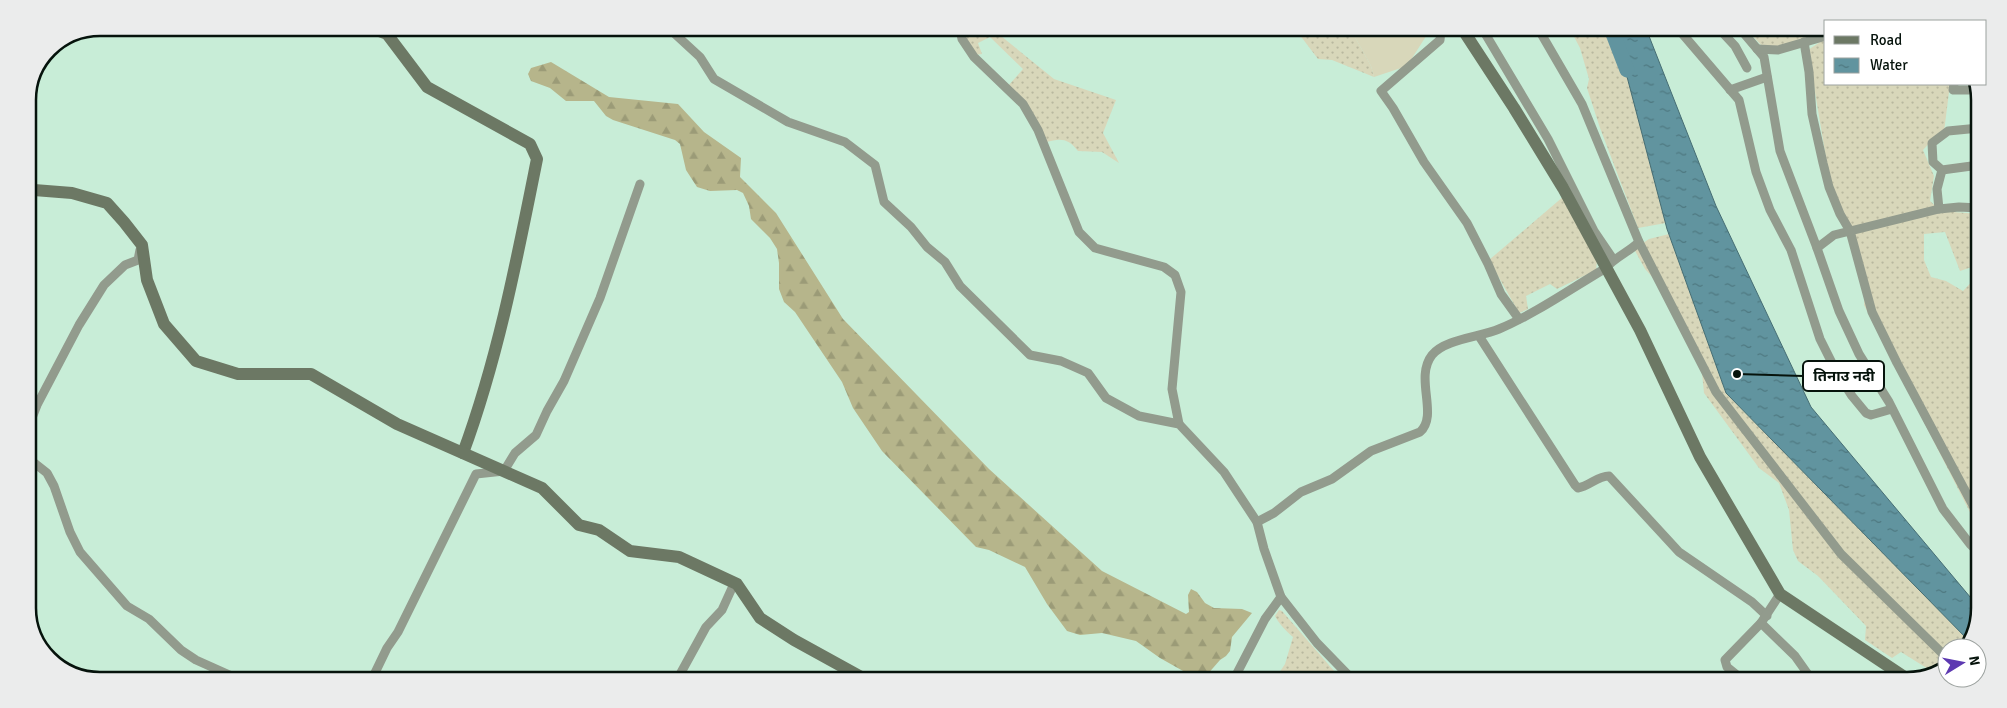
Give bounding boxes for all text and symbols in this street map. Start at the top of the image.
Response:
legend [1824,20,1987,85]
text: Road [1870,31,1902,49]
text: Water [1870,56,1908,74]
callout: तिनाउ नदी [1803,361,1884,391]
text: तिनाउ नदी [1813,367,1875,385]
north arrow [1937,638,1987,688]
text: N [1965,655,1984,667]

